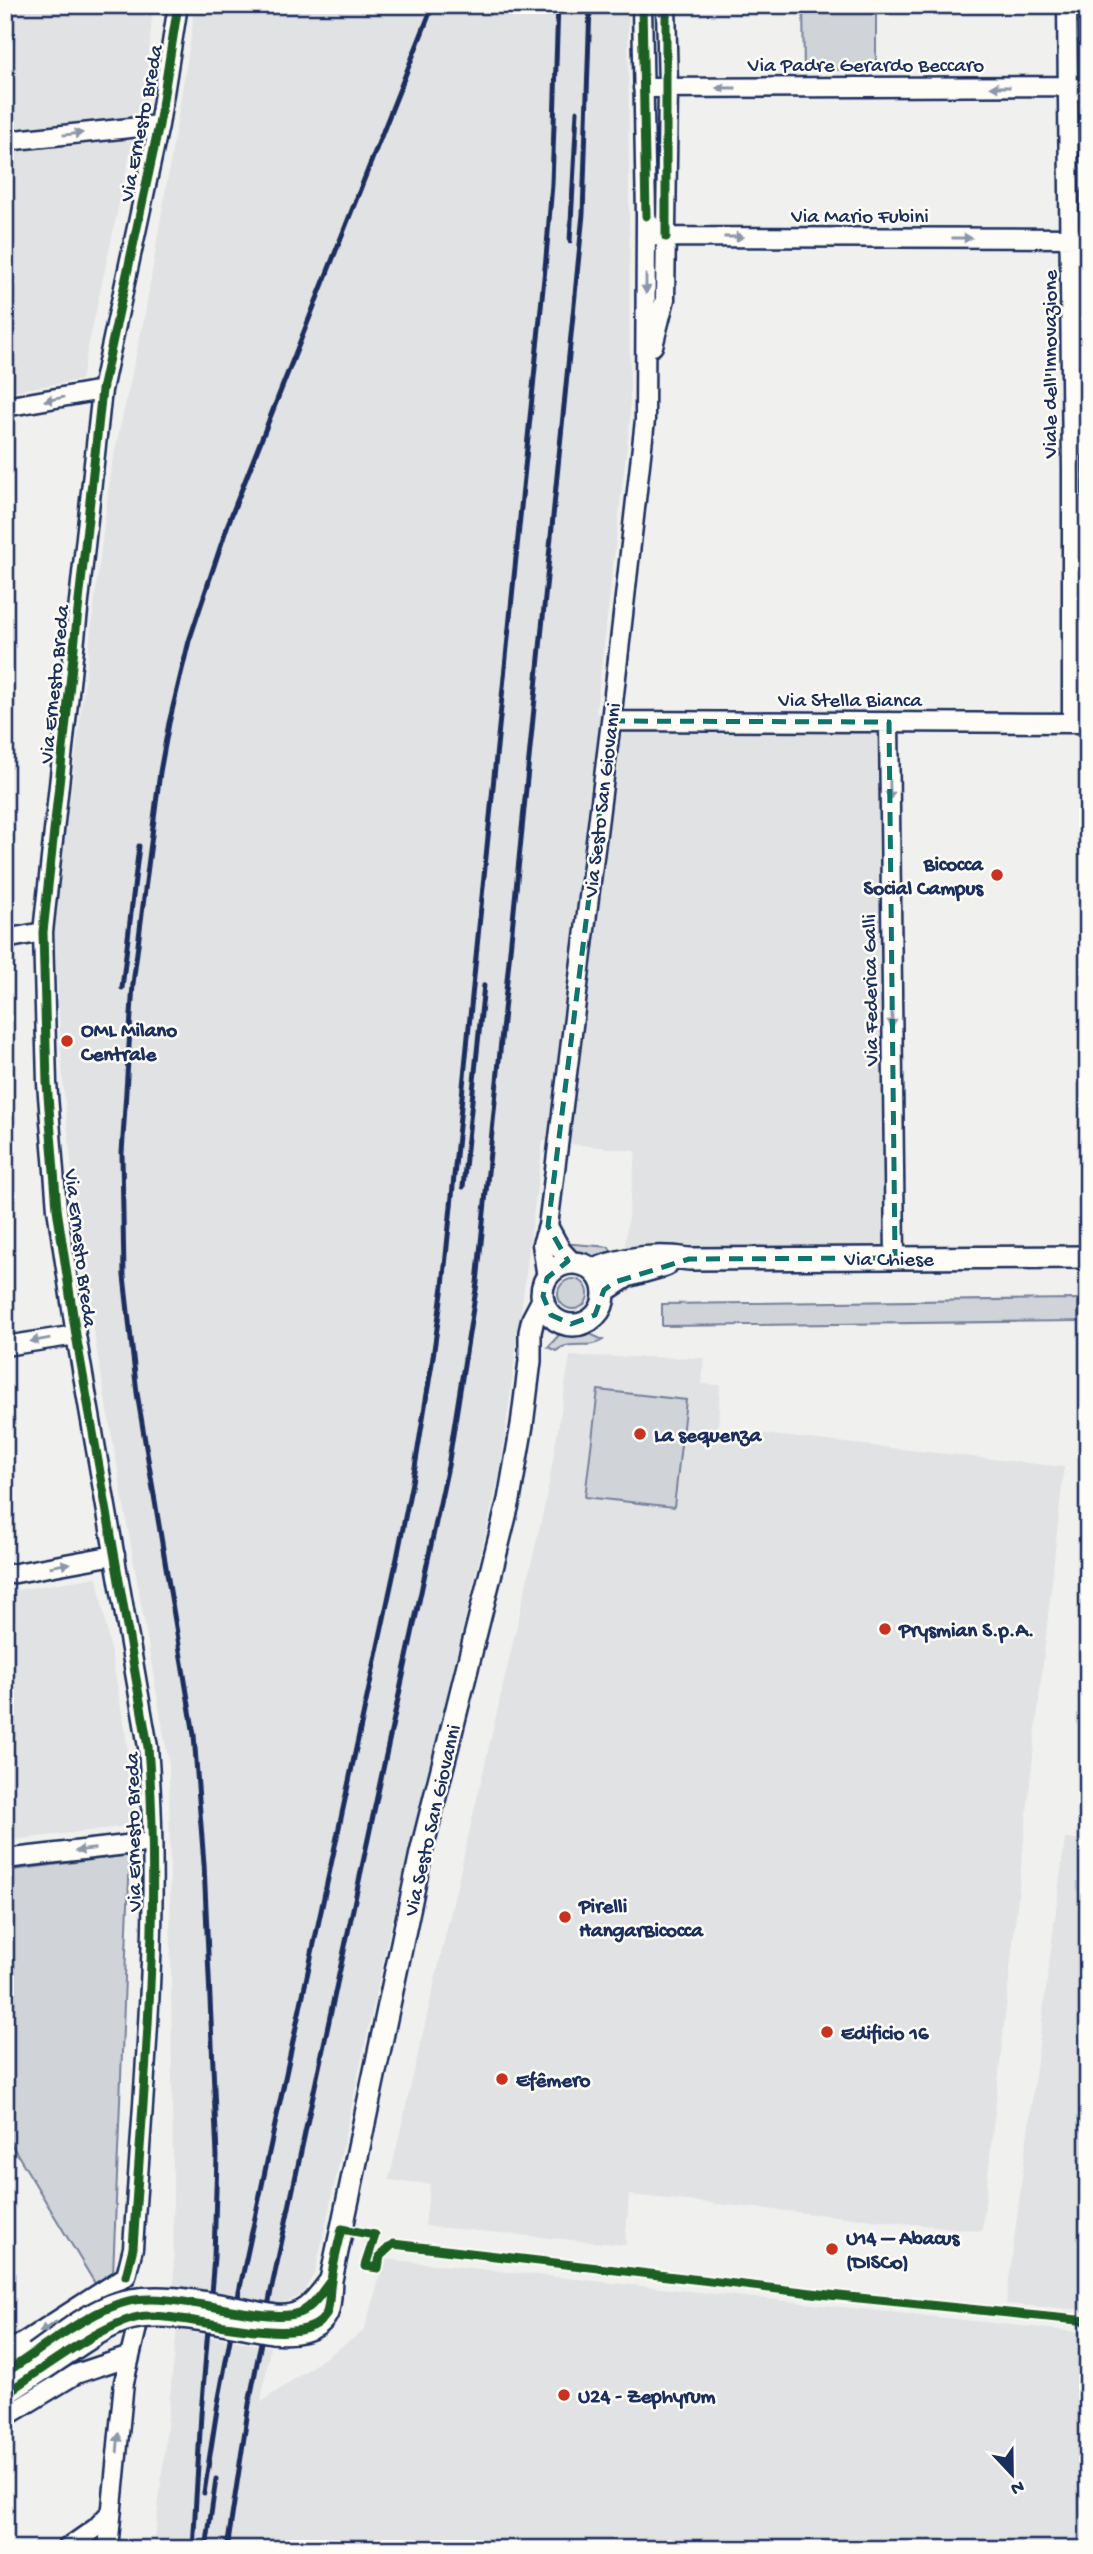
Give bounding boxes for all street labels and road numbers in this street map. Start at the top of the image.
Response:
street label: Via Ernesto Breda [116,42,171,205]
street label: Via Padre Gerardo Beccaro [747,55,984,80]
street label: Via Mario Fubini [790,206,929,231]
street label: Viale dell'Innovazione [1040,269,1065,459]
street label: Via Ernesto Breda [36,602,77,766]
street label: Via Stella Bianca [777,690,923,715]
street label: Via Sesto San Giovanni [580,702,629,900]
street label: Via Federica Galli [859,914,886,1067]
street label: Via Ernesto Breda [56,1167,101,1330]
street label: Via Chiese [843,1249,935,1274]
street label: Via Sesto San Giovanni [400,1722,469,1920]
street label: Via Ernesto Breda [122,1751,149,1913]

